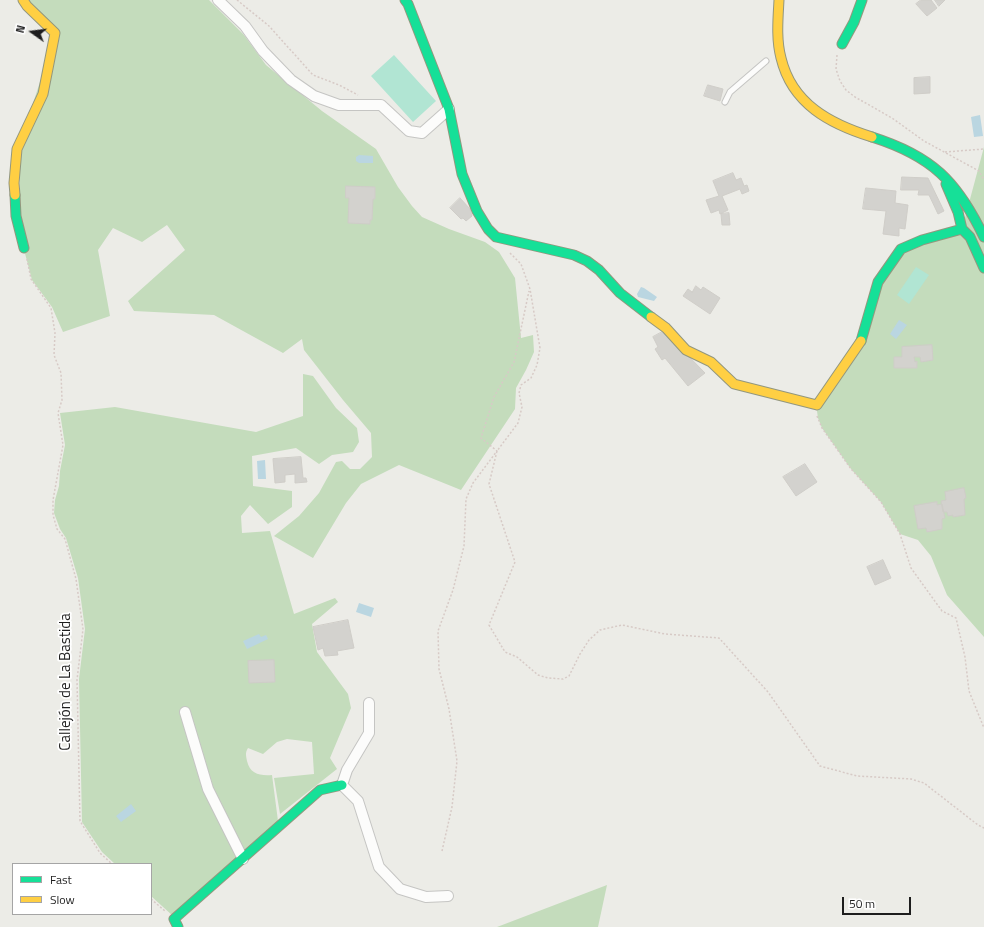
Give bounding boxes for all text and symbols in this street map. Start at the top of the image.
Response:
north arrow [12,12,52,52]
text: N [12,23,29,35]
street label: Callejón de La Bastida [57,613,75,751]
legend [12,863,152,915]
text: Fast [50,870,72,889]
scale bar [844,889,913,915]
text: Slow [50,890,75,909]
text: 50 m [849,894,875,913]

